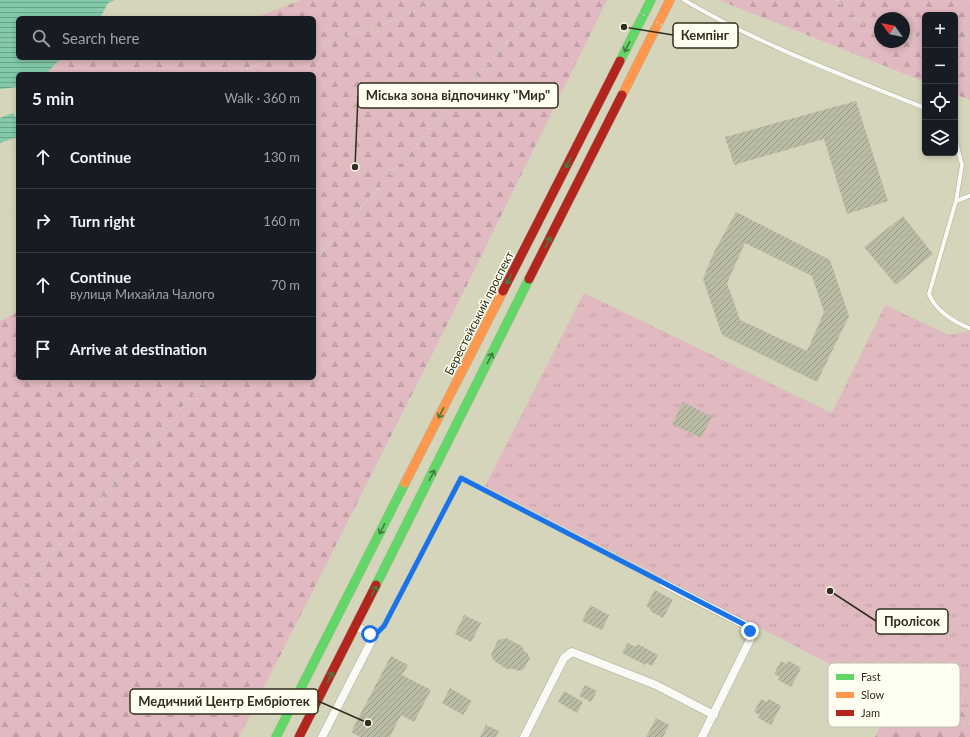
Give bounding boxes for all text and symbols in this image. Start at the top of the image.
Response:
north arrow [874,12,910,48]
map controls [922,12,958,156]
button: + [922,12,958,48]
search box [16,16,316,60]
callout: Кемпінг [673,23,738,48]
icon: search [30,27,52,49]
text: Кемпінг [681,27,730,43]
text: Search here [62,29,139,47]
one-way arrow [623,41,630,53]
button: − [922,48,958,84]
callout: Міська зона відпочинку "Мир" [358,83,558,108]
button: locate [922,84,958,120]
text: Міська зона відпочинку "Мир" [366,87,550,103]
text: 5 min [32,88,74,109]
text: Walk · 360 m [224,90,300,106]
button: layers [922,120,958,156]
icon: ahead [32,146,54,168]
text: Continue [70,148,131,166]
text: 130 m [263,149,300,165]
one-way arrow [564,157,571,169]
icon: right [32,210,54,232]
text: Turn right [70,212,135,230]
text: 160 m [263,213,300,229]
one-way arrow [545,236,552,248]
street label: Берестейський проспект [441,248,517,378]
text: Continue [70,268,131,286]
one-way arrow [505,273,513,285]
icon: ahead [32,274,54,296]
text: 70 m [271,277,300,293]
text: вулиця Михайла Чалого [70,286,215,302]
icon: arrive [32,338,54,360]
text: Arrive at destination [70,340,207,358]
one-way arrow [487,353,494,365]
one-way arrow [437,407,444,419]
one-way arrow [429,469,436,481]
one-way arrow [378,523,385,535]
one-way arrow [370,585,378,597]
callout: Пролісок [876,609,948,634]
text: Пролісок [884,613,940,629]
route end [741,622,759,640]
route start [361,625,379,643]
legend [828,663,960,727]
text: Fast [861,670,881,683]
one-way arrow [327,672,334,684]
text: Slow [861,688,885,701]
callout: Медичний Центр Ембріотек [130,689,318,714]
text: Медичний Центр Ембріотек [138,693,310,709]
text: Jam [861,706,880,719]

